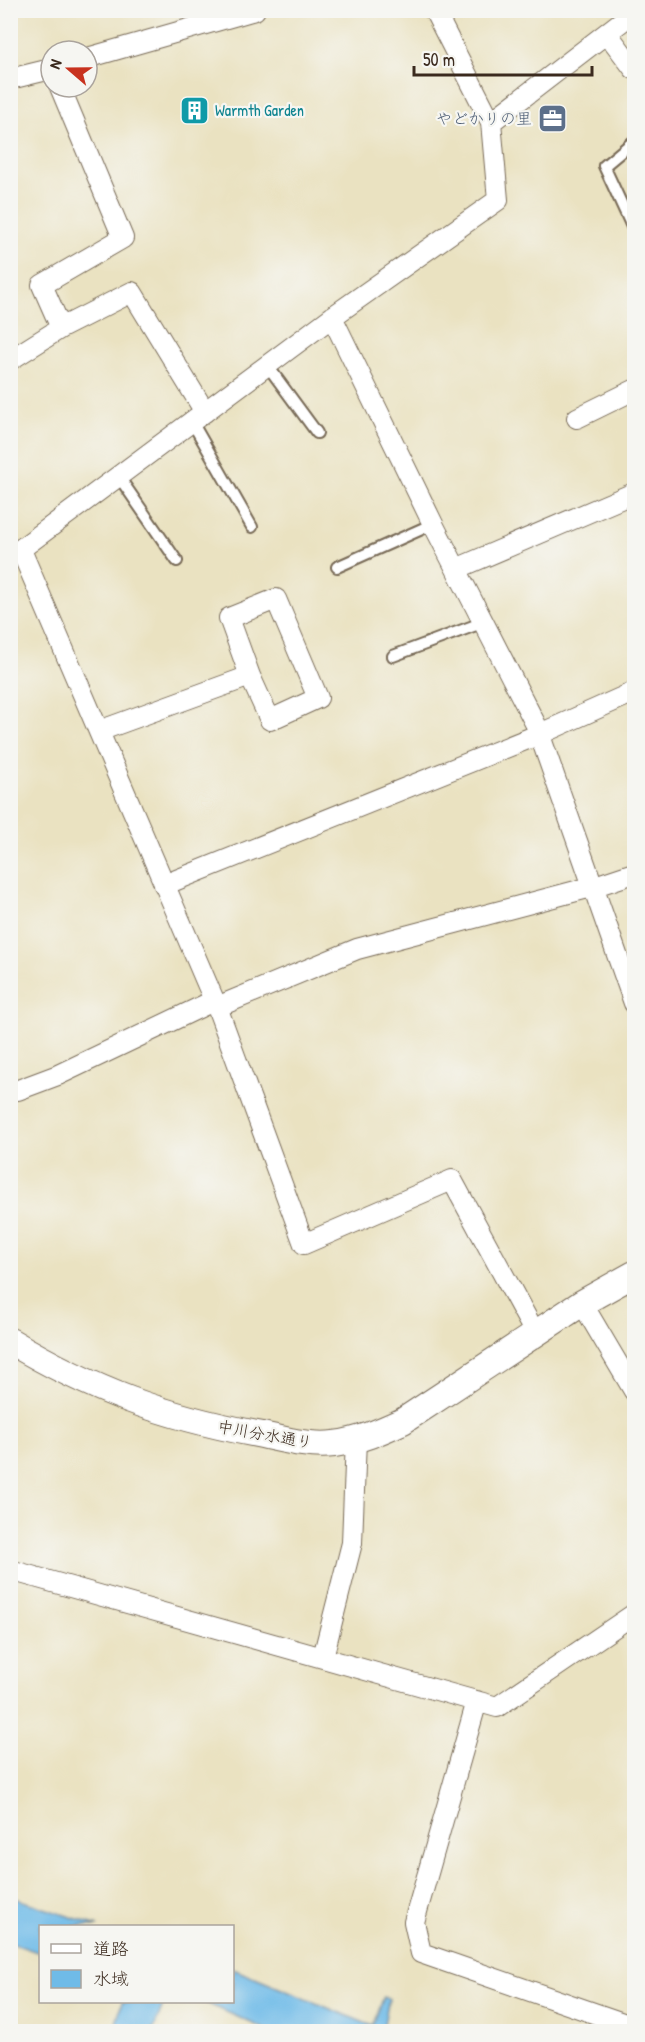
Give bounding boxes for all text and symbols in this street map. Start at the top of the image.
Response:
north arrow [39,39,99,99]
scale bar [414,39,592,77]
text: 50 m [423,47,455,72]
text: N [43,56,67,72]
building icon: Warmth Garden [178,94,210,126]
place label: Warmth Garden [215,99,304,121]
office icon: やどかりの里 [537,102,569,134]
place label: やどかりの里 [436,107,532,129]
street label: 中川分水通り [216,1415,314,1453]
legend [39,1925,234,2003]
text: 道路 [93,1936,129,1961]
text: 水域 [93,1966,129,1991]

